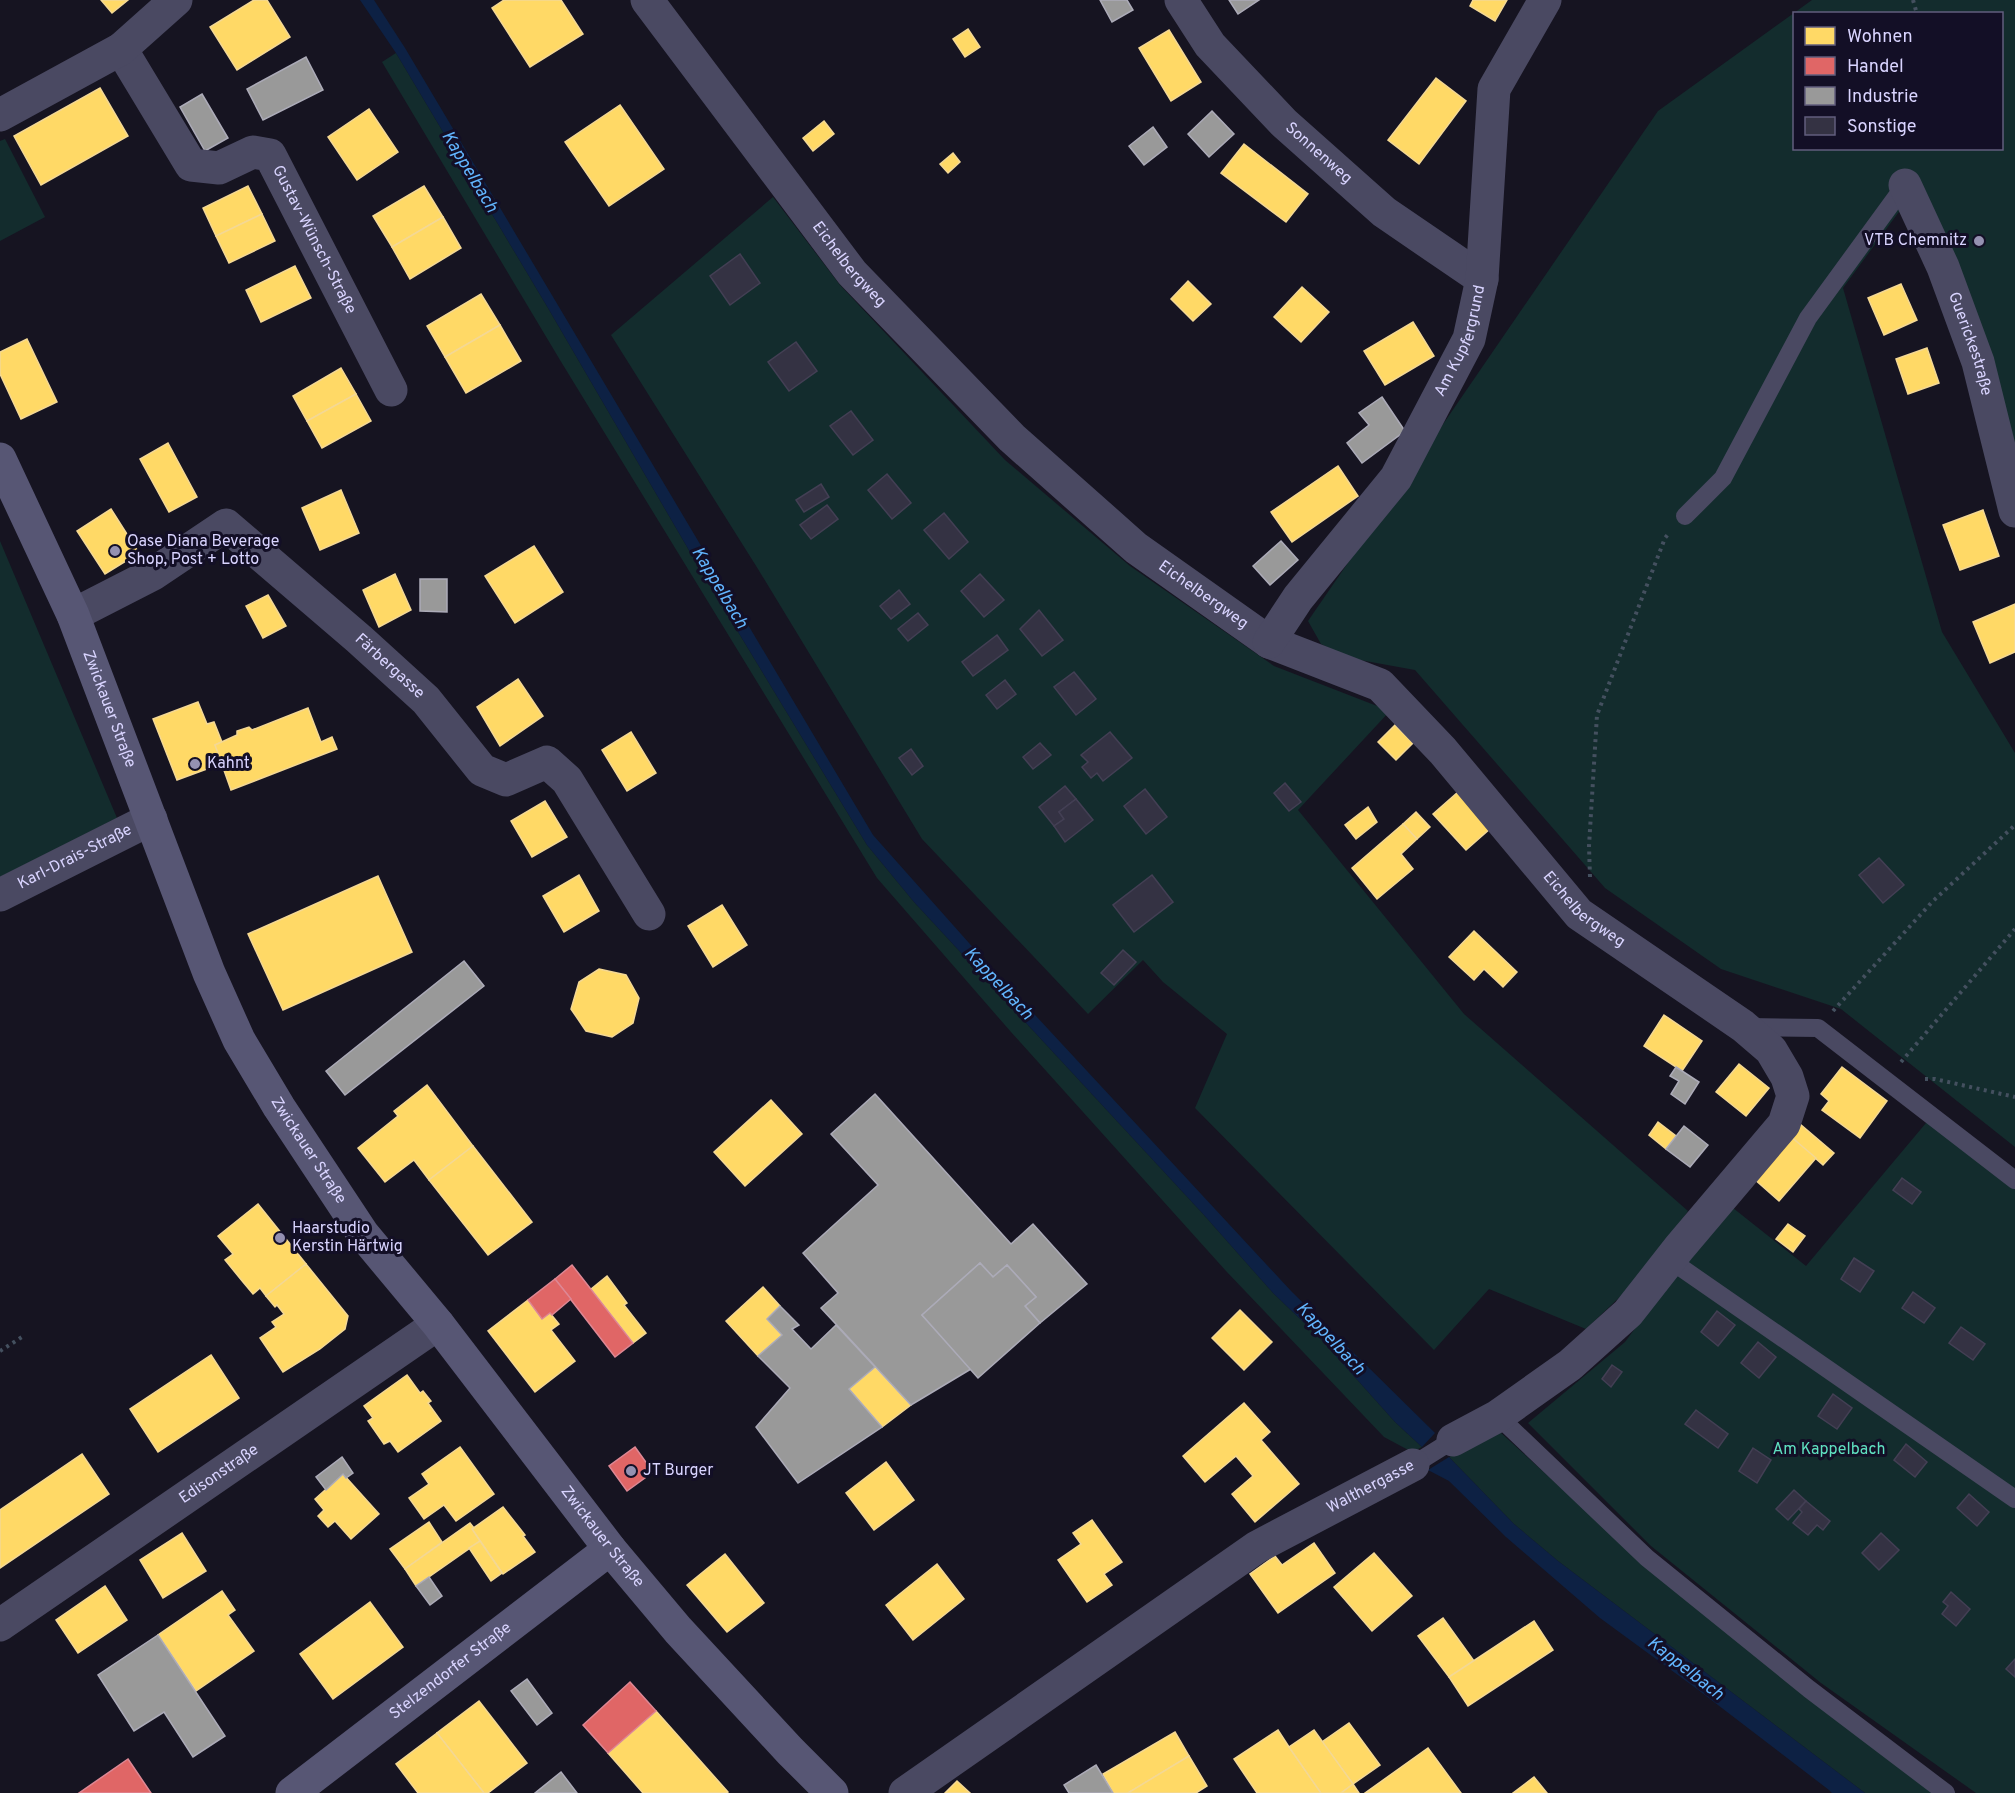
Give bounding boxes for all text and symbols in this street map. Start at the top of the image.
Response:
legend [1793,12,2003,150]
text: Wohnen [1847,26,1913,49]
text: Handel [1847,56,1904,79]
text: Industrie [1847,86,1918,109]
text: Sonstige [1847,116,1917,139]
street label: Sonnenweg [1280,118,1356,189]
water label: Kappelbach [436,127,503,217]
street label: Gustav-Wünsch-Straße [267,162,360,318]
street label: Eichelbergweg [807,218,890,312]
place label: VTB Chemnitz [1864,231,1967,251]
marker: VTB Chemnitz [1972,234,1986,248]
street label: Am Kupfergrund [1430,283,1490,400]
street label: Guerickestraße [1943,289,1996,398]
place label: Oase Diana Beverage Shop, Post + Lotto [127,532,279,570]
water label: Kappelbach [686,543,753,633]
marker: Oase Diana Beverage Shop, Post + Lotto [108,544,122,558]
street label: Eichelbergweg [1154,557,1252,634]
street label: Färbergasse [350,630,429,704]
street label: Zwickauer Straße [77,648,140,771]
place label: Kahnt [207,754,250,774]
marker: Kahnt [188,757,202,771]
street label: Karl-Drais-Straße [15,820,135,894]
street label: Eichelbergweg [1538,867,1629,952]
water label: Kappelbach [958,943,1038,1025]
street label: Zwickauer Straße [265,1094,350,1208]
place label: Haarstudio Kerstin Härtwig [292,1219,403,1257]
marker: Haarstudio Kerstin Härtwig [273,1231,287,1245]
water label: Kappelbach [1290,1298,1370,1380]
street label: Edisonstraße [176,1440,263,1509]
park label: Am Kappelbach [1772,1440,1886,1460]
street label: Walthergasse [1324,1456,1418,1518]
place label: JT Burger [643,1461,714,1481]
marker: JT Burger [624,1464,638,1478]
street label: Zwickauer Straße [556,1482,648,1592]
street label: Stelzendorfer Straße [386,1618,516,1724]
water label: Kappelbach [1642,1632,1728,1706]

